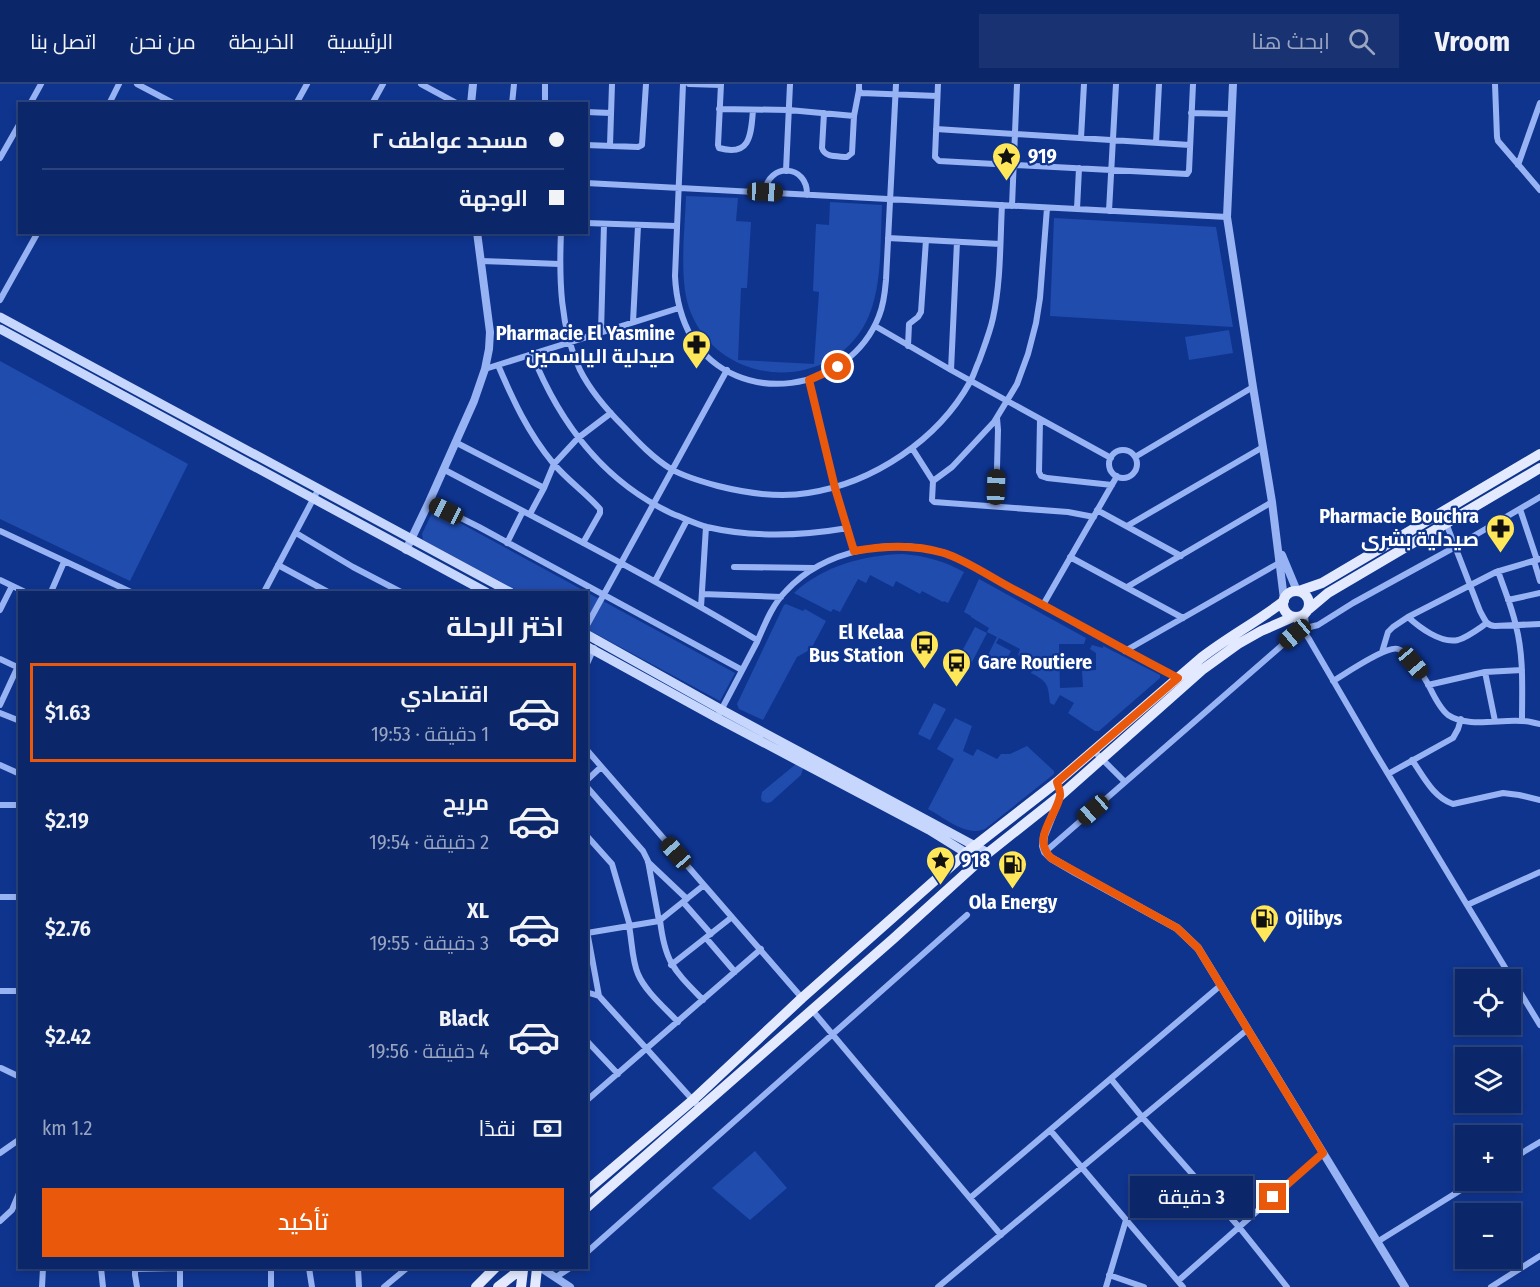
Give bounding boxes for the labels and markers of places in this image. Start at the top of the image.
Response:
place icon: 919 [991,140,1023,182]
place label: 919 [1028,144,1057,168]
place label: Pharmacie El Yasmine صيدلية الياسمين [496,321,675,368]
pharmacy icon: Pharmacie El Yasmine صيدلية الياسمين [680,328,712,370]
place label: Pharmacie Bouchra صيدلية بشرى [1319,504,1479,551]
pharmacy icon: Pharmacie Bouchra صيدلية بشرى [1484,512,1516,554]
place label: El Kelaa Bus Station [809,620,904,667]
bus stop icon: El Kelaa Bus Station [909,628,941,670]
bus stop icon: Gare Routiere [941,646,973,688]
place label: Gare Routiere [978,650,1092,674]
place icon: 918 [924,844,956,886]
place label: 918 [961,848,991,872]
fuel station icon: Ola Energy [997,848,1029,890]
place label: Ola Energy [969,890,1058,914]
fuel station icon: Ojlibys [1248,902,1280,944]
place label: Ojlibys [1285,906,1342,930]

